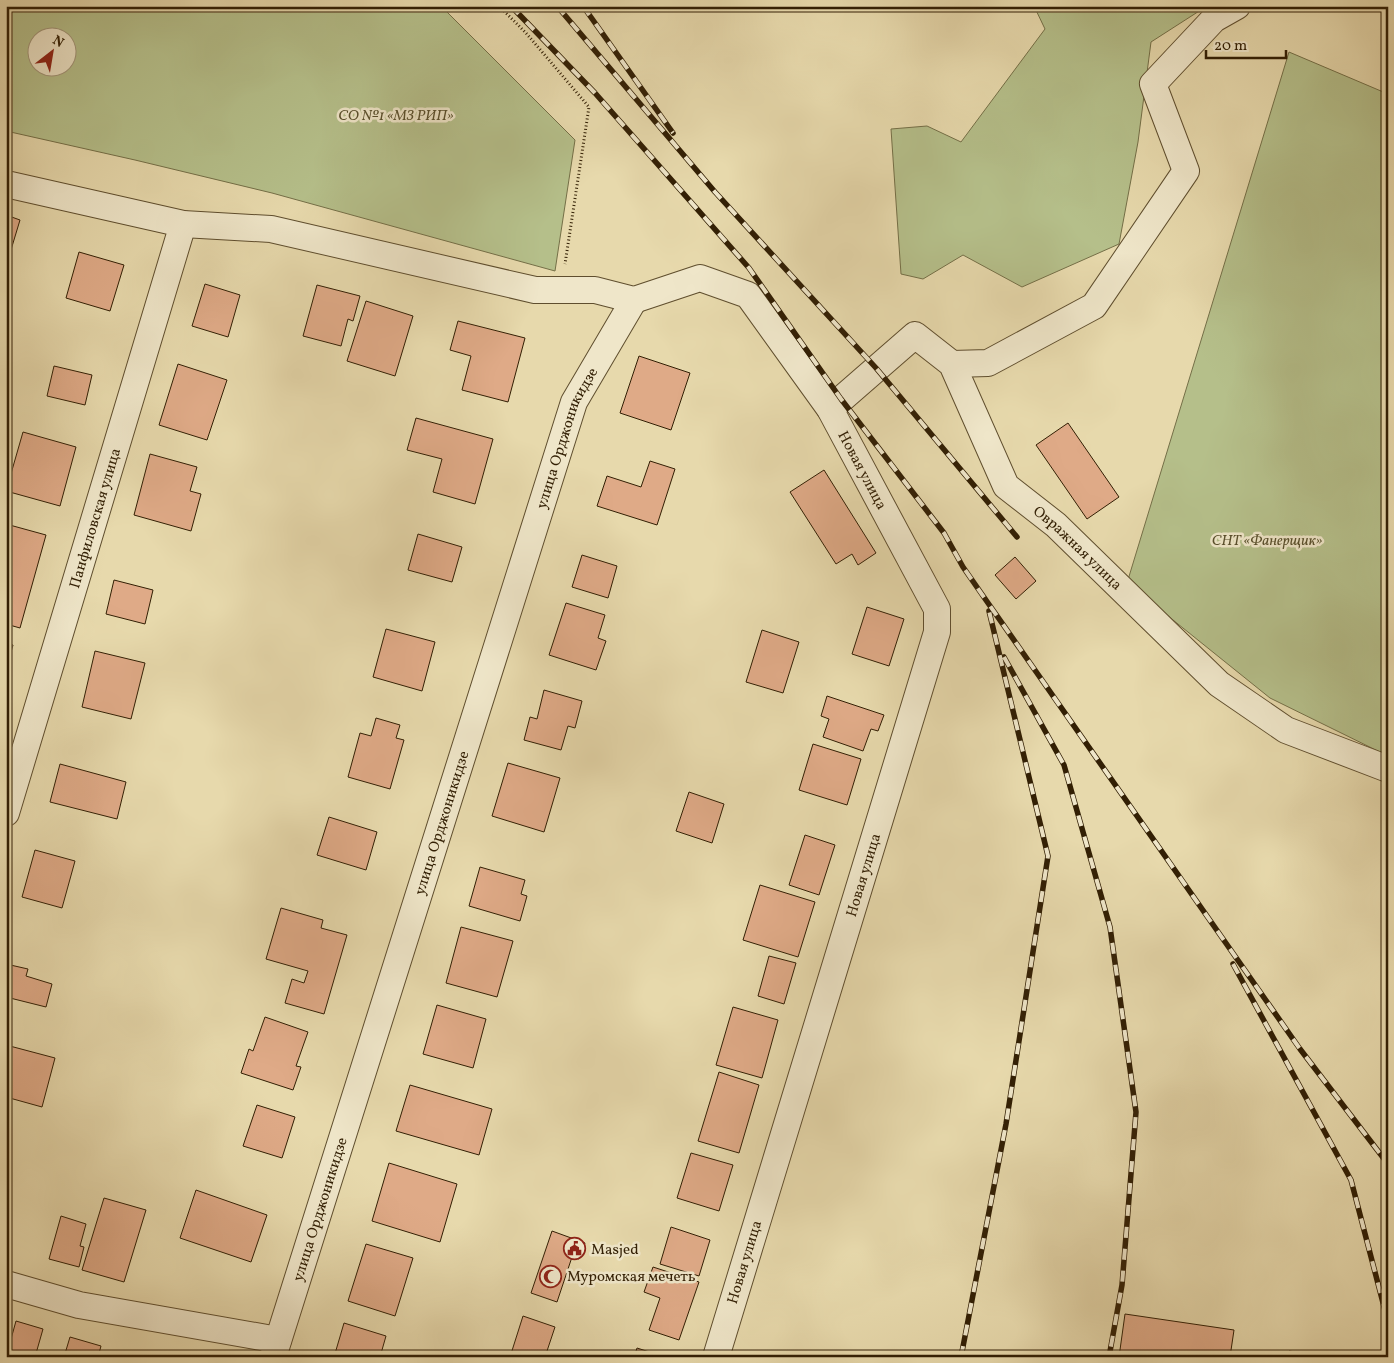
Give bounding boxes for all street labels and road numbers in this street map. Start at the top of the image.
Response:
street label: улица Орджоникидзе [532,364,604,512]
street label: Новая улица [832,428,891,514]
street label: Панфиловская улица [65,446,127,591]
street label: Овражная улица [1028,502,1126,596]
street label: улица Орджоникидзе [410,749,475,898]
street label: Новая улица [842,831,887,920]
street label: улица Орджоникидзе [288,1135,354,1284]
street label: Новая улица [723,1218,768,1307]

